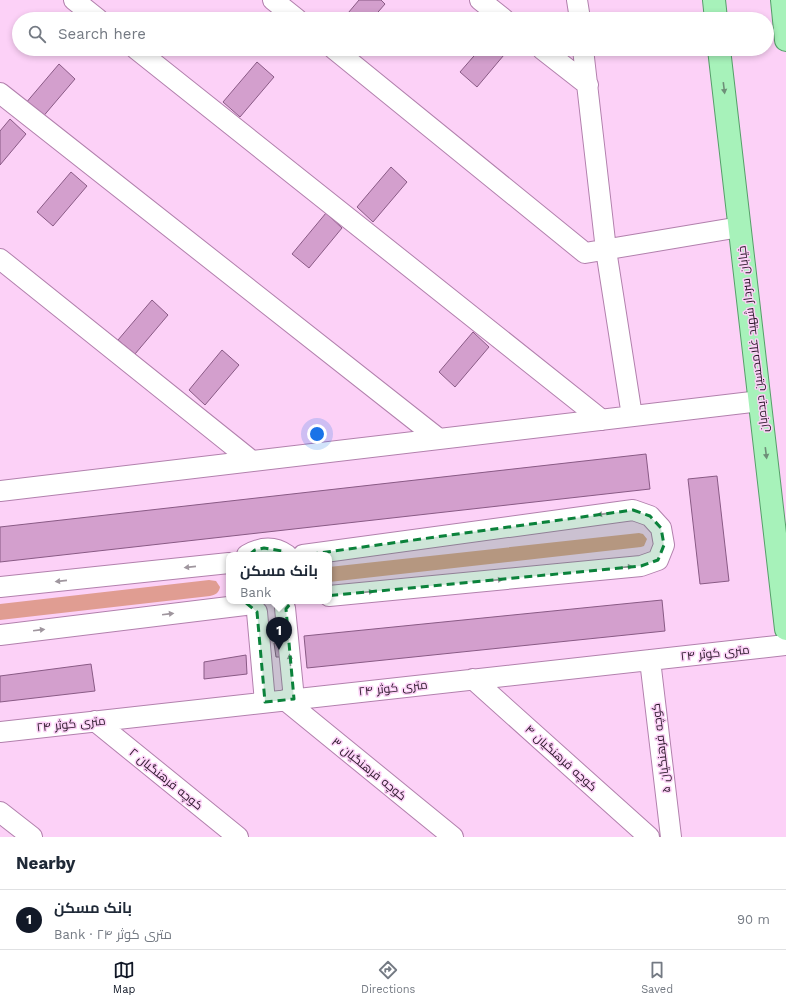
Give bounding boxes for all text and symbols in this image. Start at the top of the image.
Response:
search box [12,12,774,56]
icon: search [26,23,48,45]
text: Search here [58,25,146,43]
one-way arrow [720,82,727,94]
street label: خیابان سردار شهید غلامحسین دیده‌بان [735,245,771,433]
your location [307,424,327,444]
one-way arrow [763,447,769,459]
one-way arrow [597,511,609,517]
popup [226,552,332,604]
text: بانک مسکن [240,562,318,580]
one-way arrow [184,564,196,571]
one-way arrow [621,564,633,571]
one-way arrow [491,576,503,583]
one-way arrow [55,578,67,584]
text: Bank [240,585,271,600]
one-way arrow [362,589,374,596]
one-way arrow [162,611,174,617]
pin: 1 [266,617,292,650]
one-way arrow [33,627,45,634]
street label: ۲۴ متری کوثر [680,642,750,664]
one-way arrow [287,654,294,666]
street label: ۲۴ متری کوثر [358,677,428,699]
street label: کوچه فرهنگیان ۵ [649,702,675,794]
street label: ۲۴ متری کوثر [36,713,106,735]
street label: کوچه فرهنگیان ۴ [521,722,600,795]
street label: کوچه فرهنگیان ۳ [328,735,409,805]
street label: کوچه فرهنگیان ۲ [125,745,205,814]
text: Nearby [16,853,75,873]
text: بانک مسکن [54,899,132,917]
text: 1 [26,912,32,927]
text: 90 m [737,912,770,927]
text: Bank · ۲۴ متری کوثر [54,927,172,942]
tab: Map [113,959,135,996]
tab: Directions [361,959,415,996]
tab: Saved [641,959,673,996]

